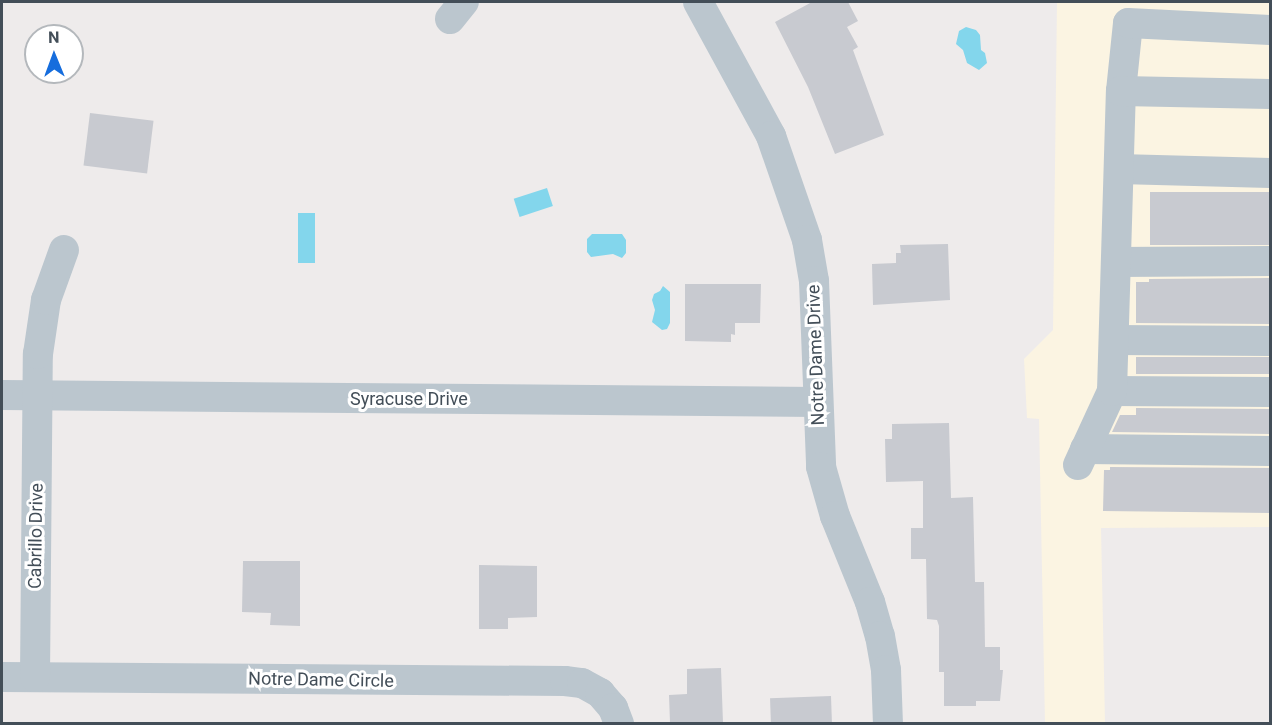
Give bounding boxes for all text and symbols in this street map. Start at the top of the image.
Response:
north arrow [24,24,84,84]
text: N [48,28,60,47]
street label: Notre Dame Drive [803,284,829,426]
street label: Syracuse Drive [350,388,468,410]
street label: Cabrillo Drive [24,483,48,589]
street label: Notre Dame Circle [248,668,394,692]

